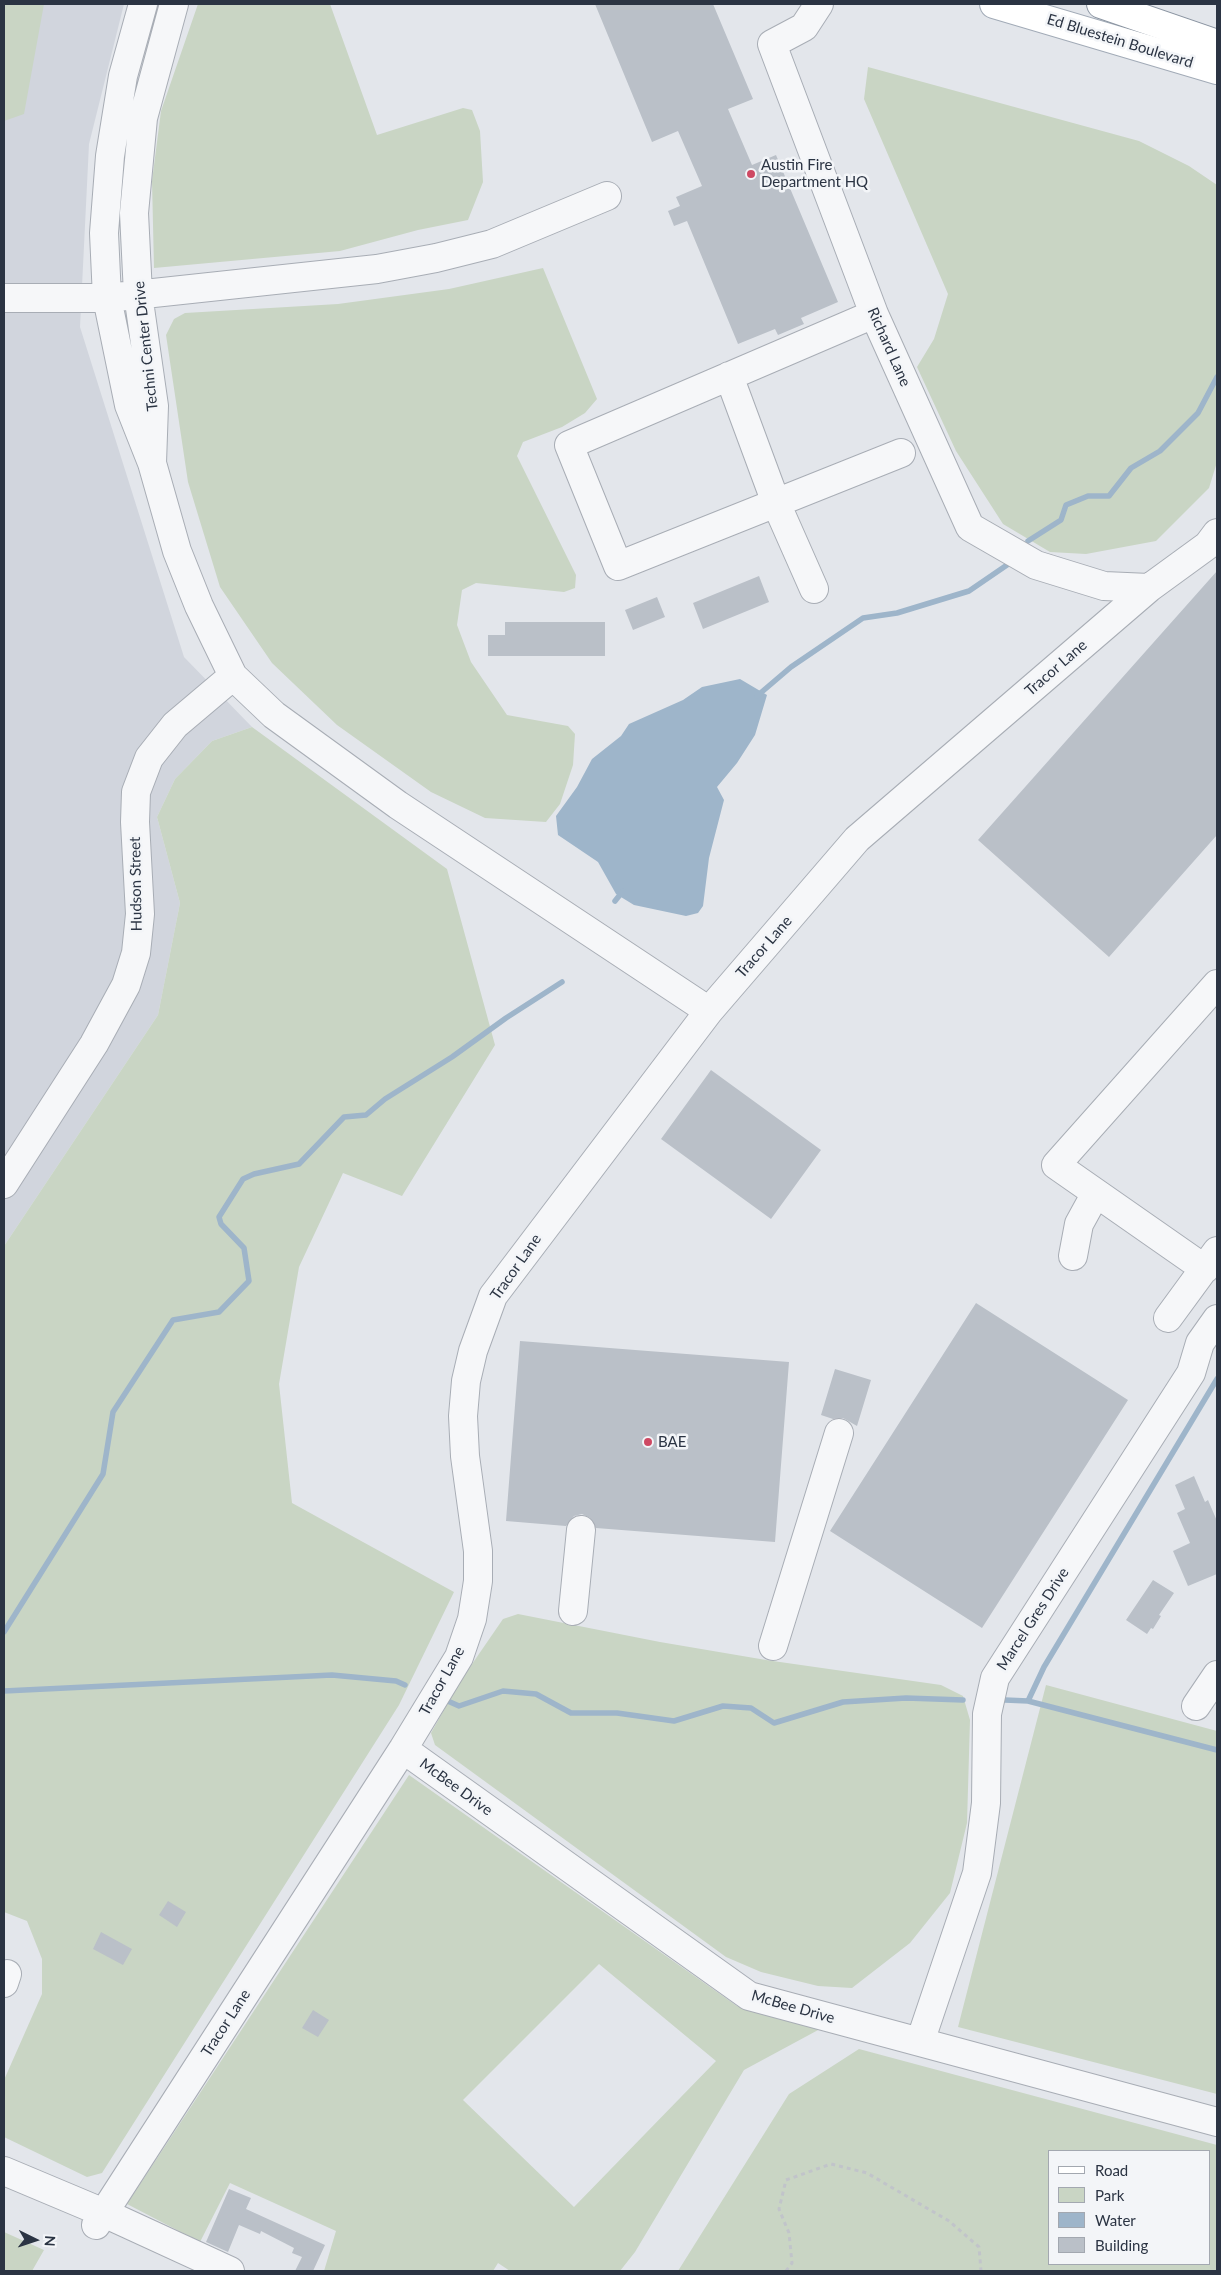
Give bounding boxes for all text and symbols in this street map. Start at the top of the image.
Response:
street label: Ed Bluestein Boulevard [1045,10,1195,72]
place label: Austin Fire Department HQ [761,156,868,191]
marker: Austin Fire Department HQ [745,168,757,180]
street label: Techni Center Drive [130,280,162,412]
street label: Richard Lane [864,305,914,389]
street label: Tracor Lane [1021,636,1091,700]
street label: Hudson Street [126,836,146,932]
street label: Tracor Lane [732,912,796,982]
street label: Tracor Lane [487,1231,545,1303]
place label: BAE [658,1433,686,1451]
marker: BAE [642,1436,654,1448]
street label: Marcel Gres Drive [993,1564,1073,1674]
street label: Tracor Lane [416,1643,468,1719]
street label: McBee Drive [416,1755,496,1819]
street label: Tracor Lane [198,1986,254,2060]
street label: McBee Drive [749,1987,837,2027]
legend [1048,2150,1211,2265]
text: Road [1095,2161,1128,2179]
text: Park [1095,2186,1124,2204]
text: Water [1095,2211,1136,2229]
north arrow [10,2215,60,2265]
text: N [42,2235,59,2247]
text: Building [1095,2236,1148,2254]

